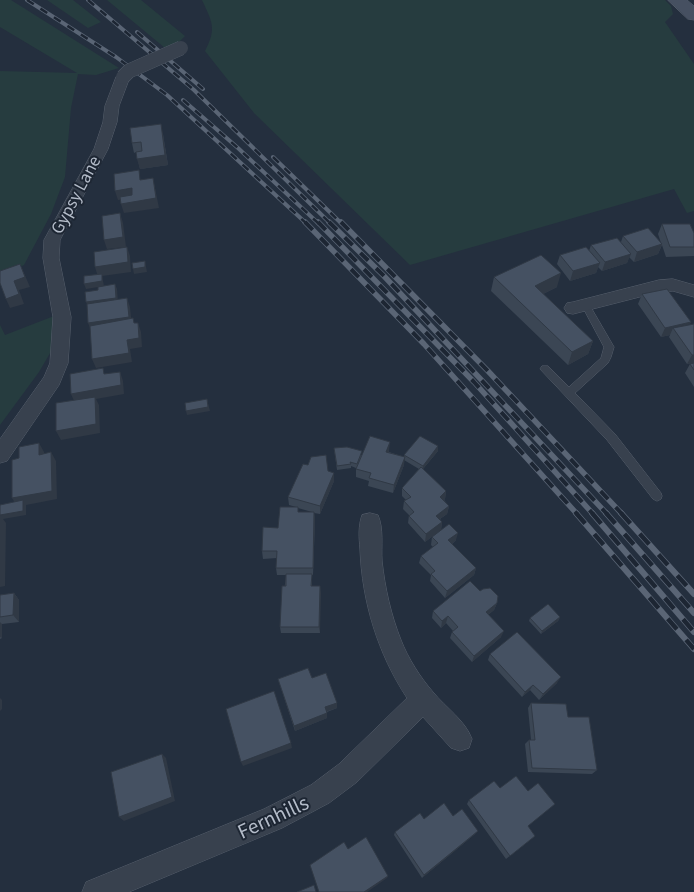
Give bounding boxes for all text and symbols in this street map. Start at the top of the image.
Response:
street label: Gypsy Lane [45,151,107,239]
street label: Fernhills [232,787,314,847]

